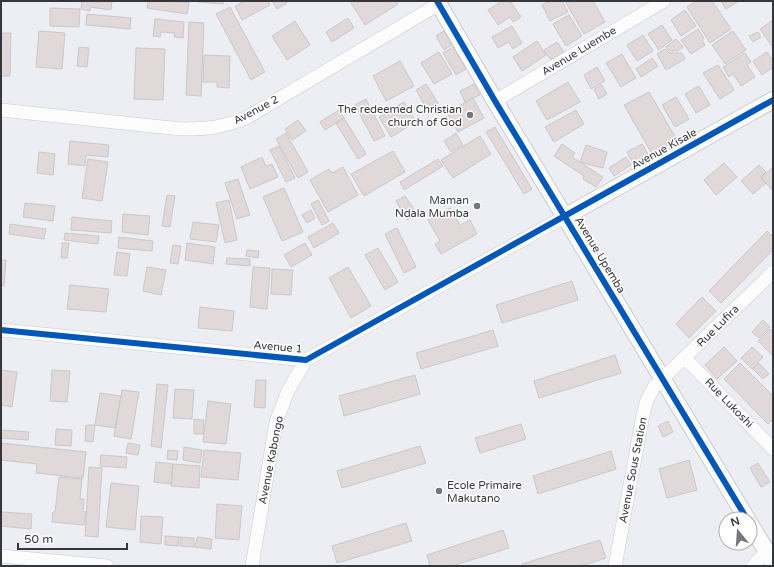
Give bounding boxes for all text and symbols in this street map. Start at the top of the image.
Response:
street label: Avenue Luembe [539,24,619,78]
street label: Avenue 2 [231,93,281,127]
place label: The redeemed Christian church of God [337,103,462,129]
marker: The redeemed Christian church of God [465,110,475,120]
street label: Avenue Kisale [629,126,699,172]
place label: Maman Ndala Mumba [395,194,469,220]
marker: Maman Ndala Mumba [472,201,482,211]
street label: Avenue Upemba [572,214,628,296]
street label: Rue Lufira [694,302,742,350]
street label: Avenue 1 [253,338,303,356]
street label: Rue Lukoshi [702,375,756,431]
street label: Avenue Kabongo [256,414,286,505]
street label: Avenue Sous Station [616,416,650,524]
place label: Ecole Primaire Makutano [447,479,522,505]
marker: Ecole Primaire Makutano [434,486,444,496]
north arrow [718,511,758,551]
text: N [729,514,741,529]
scale bar [18,525,127,551]
text: 50 m [24,532,53,546]

